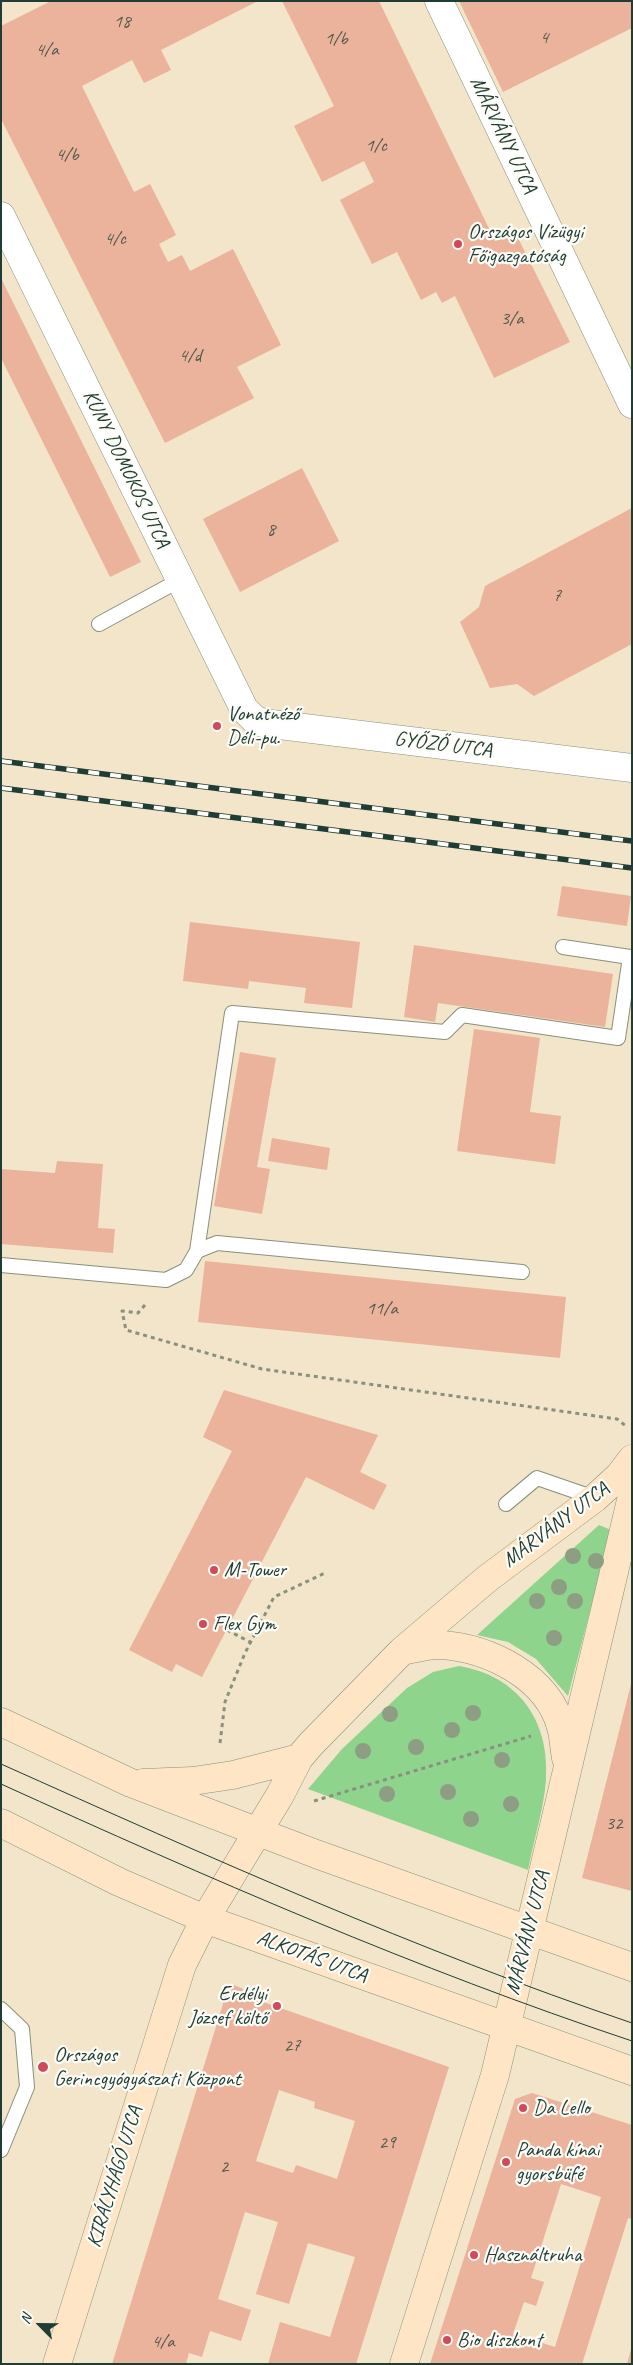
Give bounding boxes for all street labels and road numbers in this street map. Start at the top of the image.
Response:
street label: MÁRVÁNY UTCA [464,73,542,197]
street label: KUNY DOMOKOS UTCA [77,386,175,552]
street label: GYŐZŐ UTCA [393,727,493,763]
street label: MÁRVÁNY UTCA [498,1477,614,1573]
street label: MÁRVÁNY UTCA [500,1869,556,1997]
street label: ALKOTÁS UTCA [253,1925,371,1989]
street label: KIRÁLYHÁGÓ UTCA [82,2103,148,2251]

